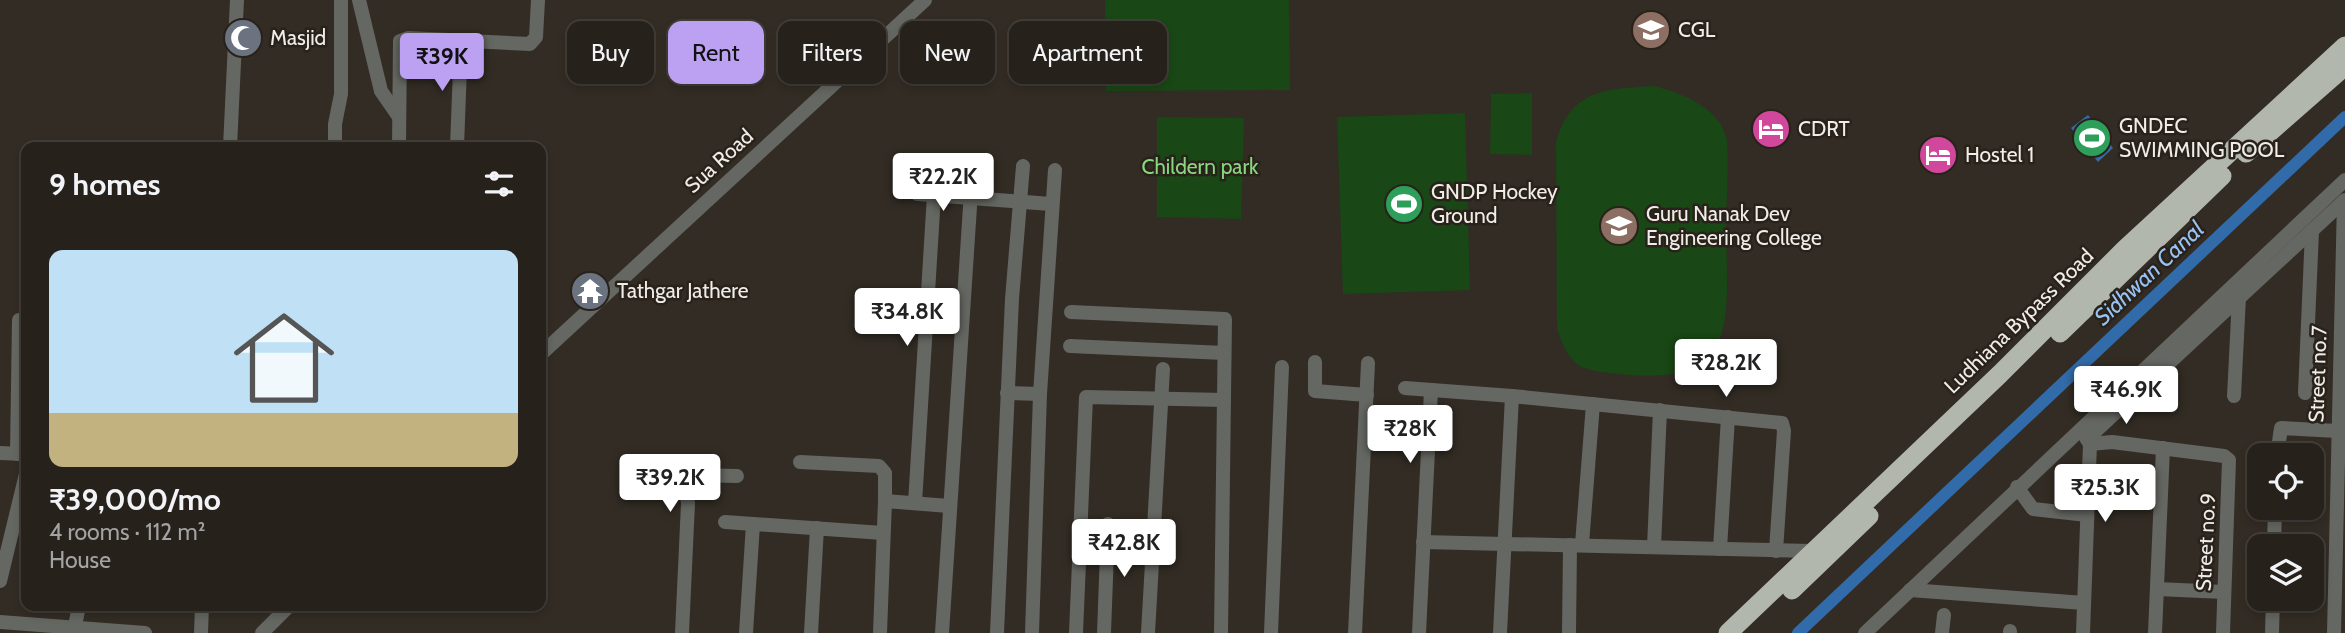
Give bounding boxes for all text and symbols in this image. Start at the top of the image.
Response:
school or university icon: CGL [1630,9,1672,51]
mosque icon: Masjid [222,17,264,59]
place label: CGL [1678,17,1716,42]
chip: Buy [567,21,654,84]
chip: Rent [668,21,764,84]
chip: Filters [778,21,886,84]
chip: New [900,21,995,84]
chip: Apartment [1009,21,1167,84]
place label: Masjid [270,25,326,51]
pin: ₹39K [401,34,483,93]
text: ₹39K [416,42,468,70]
hotel icon: CDRT [1750,108,1792,150]
place label: GNDEC SWIMMING POOL [2119,113,2285,162]
place label: CDRT [1798,116,1850,141]
sports icon: GNDEC SWIMMING POOL [2071,117,2113,159]
street label: Sua Road [679,123,758,198]
hotel icon: Hostel 1 [1917,134,1959,176]
place label: Hostel 1 [1965,142,2034,167]
pin: ₹22.2K [886,154,1000,213]
park label: Childern park [1142,154,1259,179]
text: ₹22.2K [909,162,977,190]
icon: filters [480,165,518,203]
text: 9 homes [49,166,160,203]
place label: GNDP Hockey Ground [1431,179,1558,228]
sports icon: GNDP Hockey Ground [1383,183,1425,225]
place label: Guru Nanak Dev Engineering College [1646,201,1822,250]
school or university icon: Guru Nanak Dev Engineering College [1598,205,1640,247]
water label: Sidhwan Canal [2088,215,2210,331]
street label: Ludhiana Bypass Road [1939,243,2098,398]
temple icon: Tathgar Jathere [569,270,611,312]
place label: Tathgar Jathere [617,278,749,303]
pin: ₹34.8K [850,288,964,348]
icon: home [221,295,347,421]
text: ₹34.8K [871,297,943,325]
street label: Street no.7 [2303,325,2332,423]
pin: ₹28.2K [1669,340,1783,399]
text: ₹28.2K [1691,348,1761,376]
pin: ₹46.9K [2069,366,2183,426]
text: ₹46.9K [2090,375,2162,403]
pin: ₹28K [1369,406,1451,465]
text: ₹28K [1383,414,1437,442]
map controls [2247,443,2324,611]
button: locate [2247,443,2324,520]
pin: ₹39.2K [613,454,727,514]
text: ₹39.2K [635,463,705,491]
pin: ₹25.3K [2048,464,2162,524]
text: ₹25.3K [2071,473,2139,501]
text: ₹39,000/mo [49,481,221,518]
street label: Street no.9 [2190,492,2221,592]
text: 4 rooms · 112 m² [49,518,205,546]
pin: ₹42.8K [1067,520,1181,579]
text: ₹42.8K [1088,528,1160,556]
button: layers [2247,534,2324,611]
text: House [49,546,111,574]

